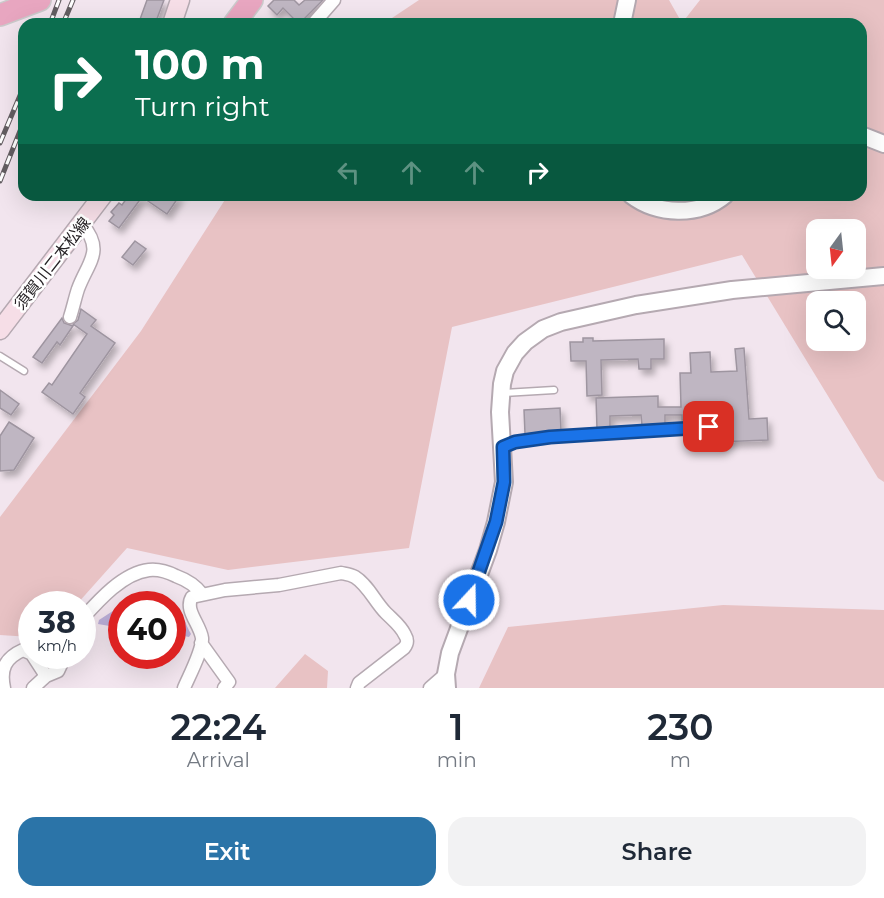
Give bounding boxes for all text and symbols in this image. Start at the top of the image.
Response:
text: 100 m [135,38,264,90]
icon: right [36,42,114,120]
text: Turn right [135,90,270,123]
icon: left [332,156,365,189]
icon: ahead [395,156,428,189]
icon: ahead [458,156,491,189]
icon: right [521,156,554,189]
street label: 須賀川二本松線 [10,213,94,313]
north arrow [806,219,866,279]
map controls [806,219,866,351]
button: search [806,291,866,351]
pin [683,401,734,452]
icon: arrive [692,410,725,443]
position arrow [437,568,501,632]
speed limit sign: 40 [108,591,186,669]
text: 38 [38,604,76,641]
text: km/h [37,636,77,655]
text: 22:24 [171,705,266,749]
text: 1 [450,705,464,749]
text: 230 [647,705,713,749]
text: Arrival [187,748,250,772]
text: min [437,748,477,772]
text: m [670,748,691,772]
button: Exit [18,817,436,886]
button: Share [448,817,866,886]

